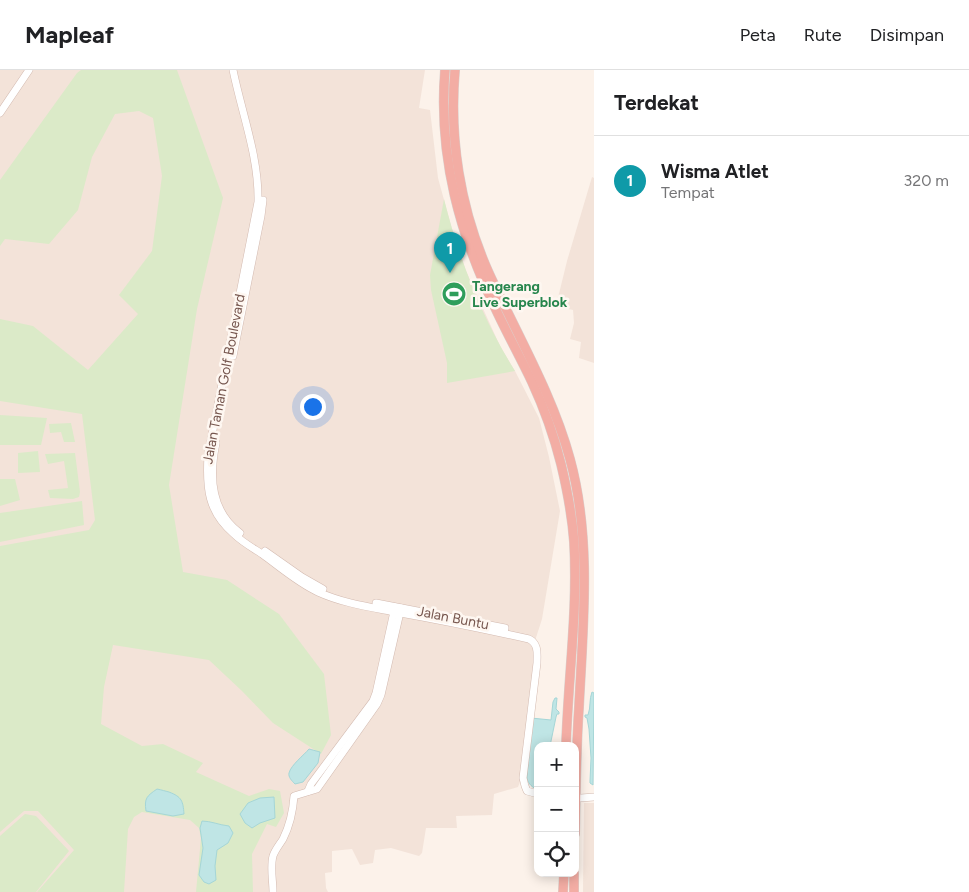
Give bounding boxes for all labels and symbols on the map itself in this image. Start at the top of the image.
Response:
pin: 1 [434,232,466,273]
place label: Tangerang Live Superblok [472,278,568,311]
sports icon: Tangerang Live Superblok [441,281,467,307]
street label: Jalan Taman Golf Boulevard [199,293,249,465]
your location [300,394,326,420]
street label: Jalan Buntu [415,603,491,633]

